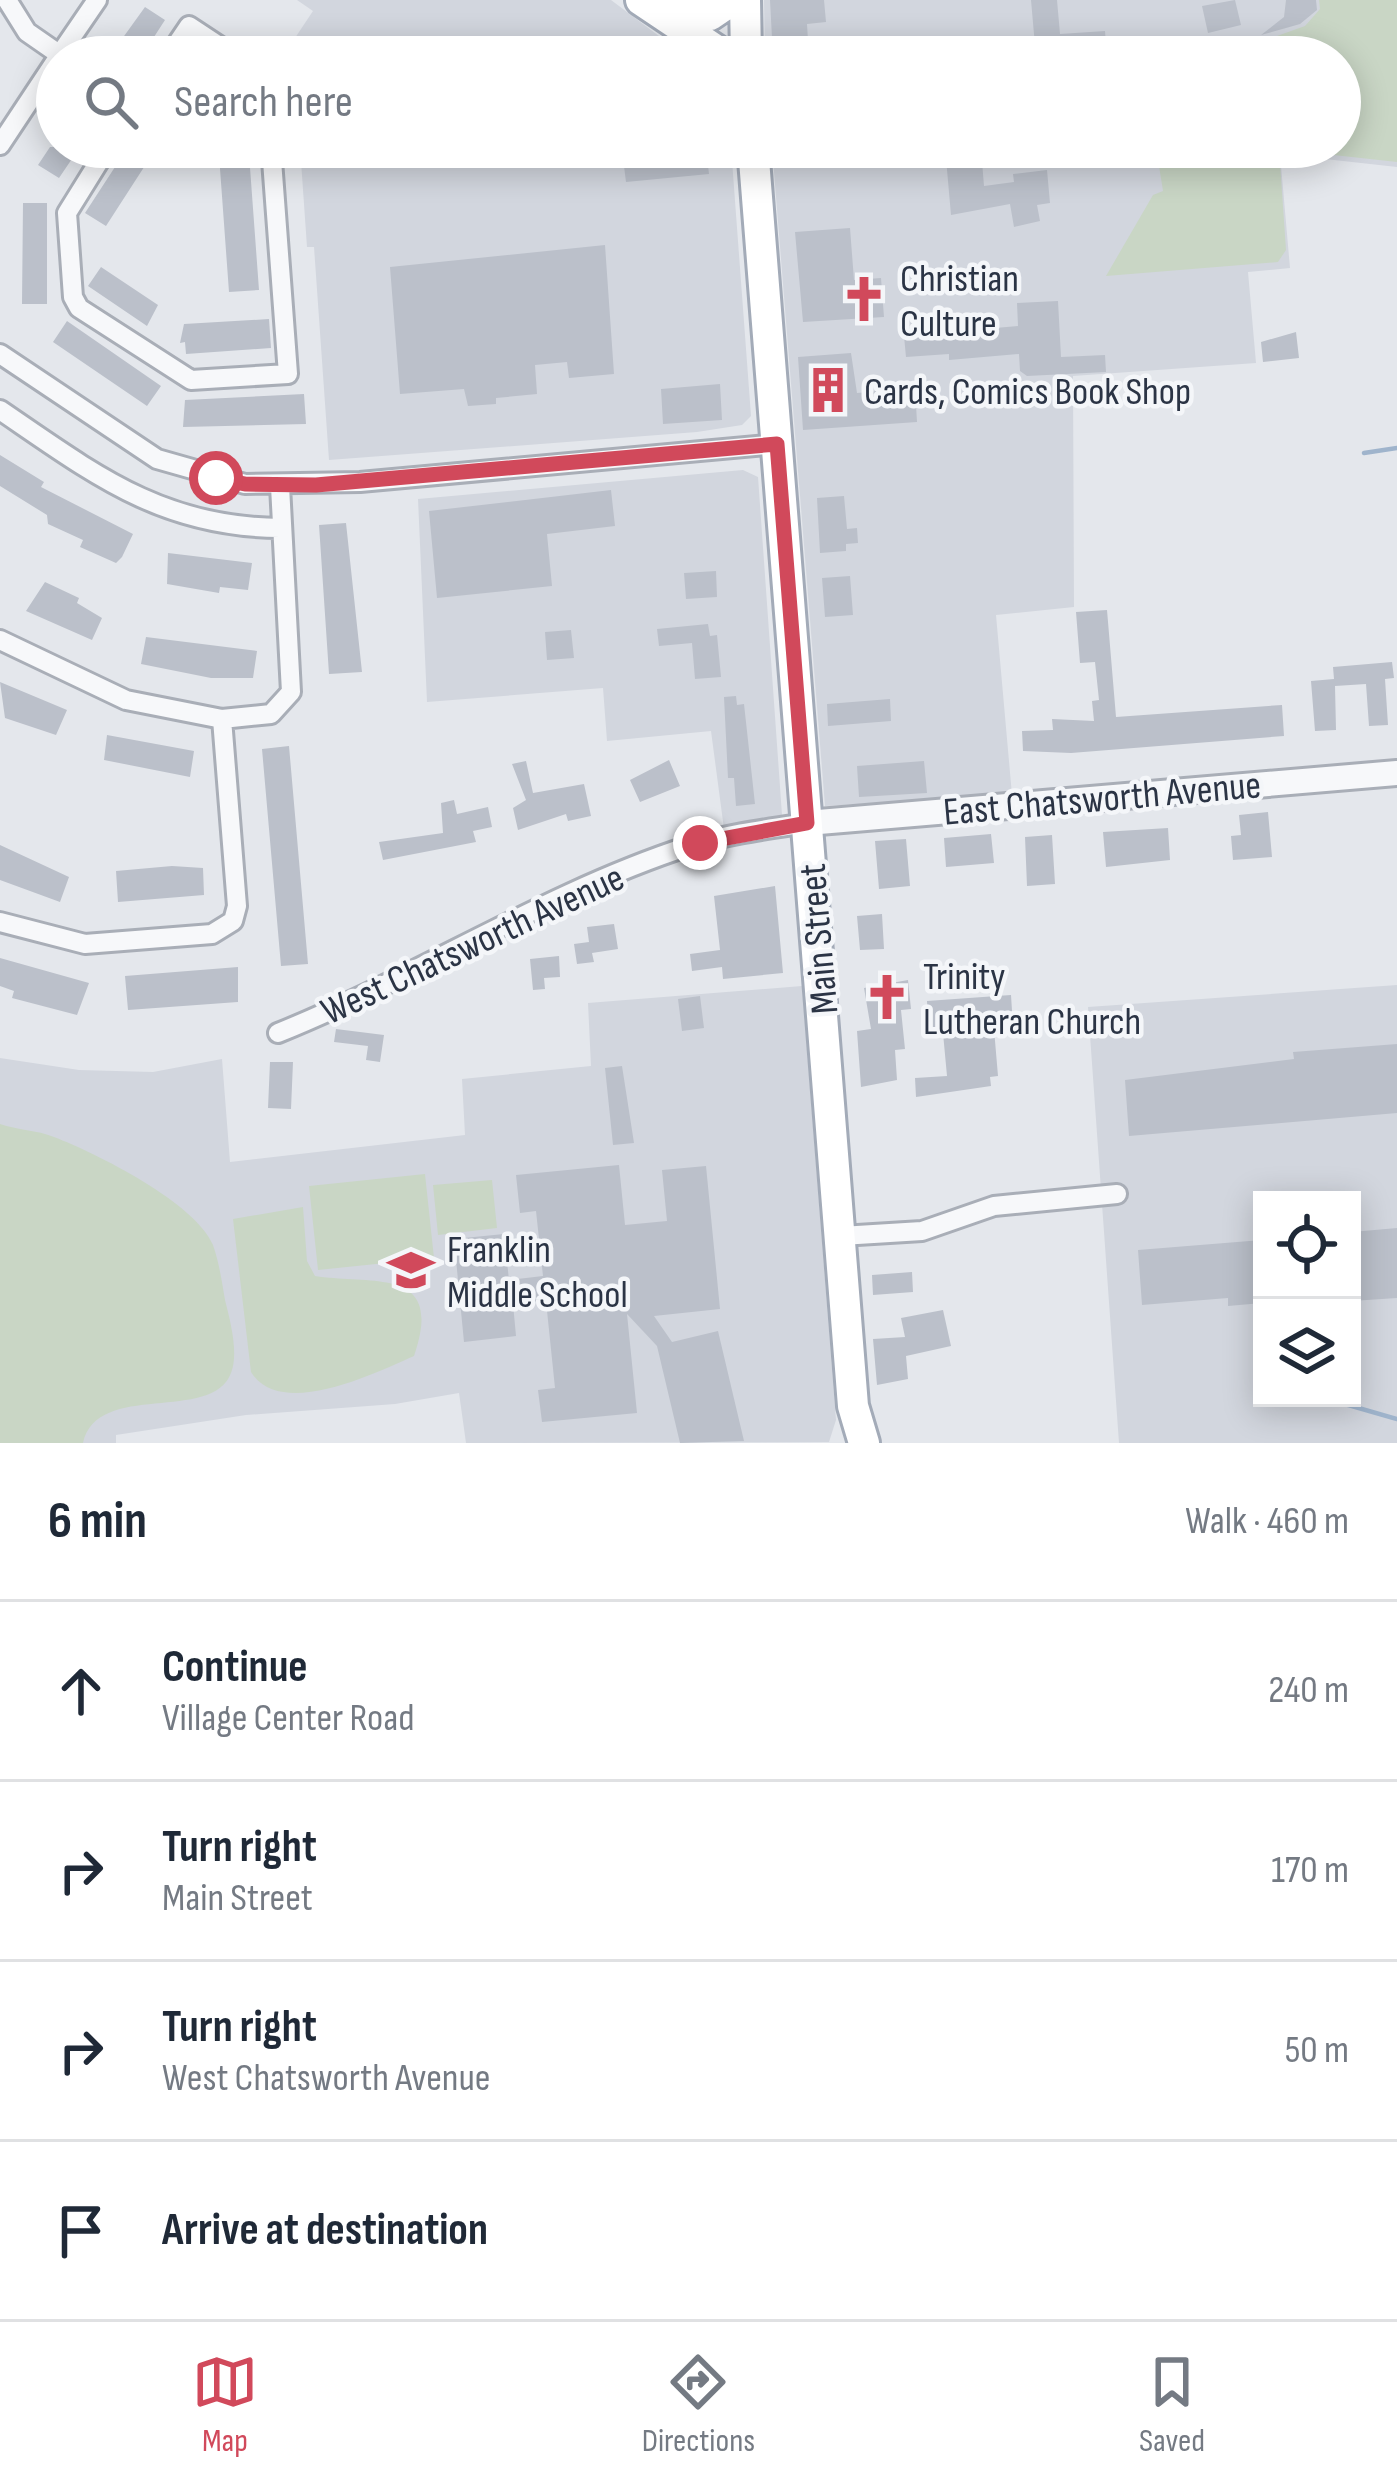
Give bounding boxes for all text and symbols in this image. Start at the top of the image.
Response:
search box [36,36,1361,168]
icon: search [78,69,144,135]
text: Search here [174,75,353,130]
place label: Christian Culture [900,256,1019,348]
church icon: Christian Culture [839,274,889,324]
building icon: Cards, Comics Book Shop [803,365,853,415]
place label: Cards, Comics Book Shop [864,369,1191,416]
route start [189,451,243,505]
street label: East Chatsworth Avenue [941,762,1263,837]
route end [673,816,727,870]
street label: West Chatsworth Avenue [314,855,632,1036]
street label: Main Street [790,862,849,1016]
place label: Trinity Lutheran Church [923,954,1141,1046]
church icon: Trinity Lutheran Church [862,972,912,1022]
map controls [1253,1191,1361,1407]
button: locate [1253,1191,1361,1299]
place label: Franklin Middle School [447,1227,628,1319]
school or university icon: Franklin Middle School [386,1245,436,1295]
button: layers [1253,1299,1361,1407]
text: 6 min [48,1491,147,1552]
text: Walk · 460 m [1185,1498,1349,1545]
text: Continue [162,1640,308,1695]
icon: ahead [48,1658,114,1724]
text: 240 m [1268,1667,1349,1714]
text: Village Center Road [162,1695,414,1742]
text: Turn right [162,1820,317,1875]
icon: right [48,1838,114,1904]
text: 170 m [1271,1847,1349,1894]
text: Main Street [162,1875,313,1922]
text: Turn right [162,2000,317,2055]
icon: right [48,2018,114,2084]
text: 50 m [1285,2027,1349,2074]
text: West Chatsworth Avenue [162,2055,491,2102]
icon: arrive [48,2198,114,2264]
text: Arrive at destination [162,2203,488,2258]
tab: Map [192,2349,258,2461]
tab: Directions [642,2349,755,2461]
tab: Saved [1139,2349,1205,2461]

